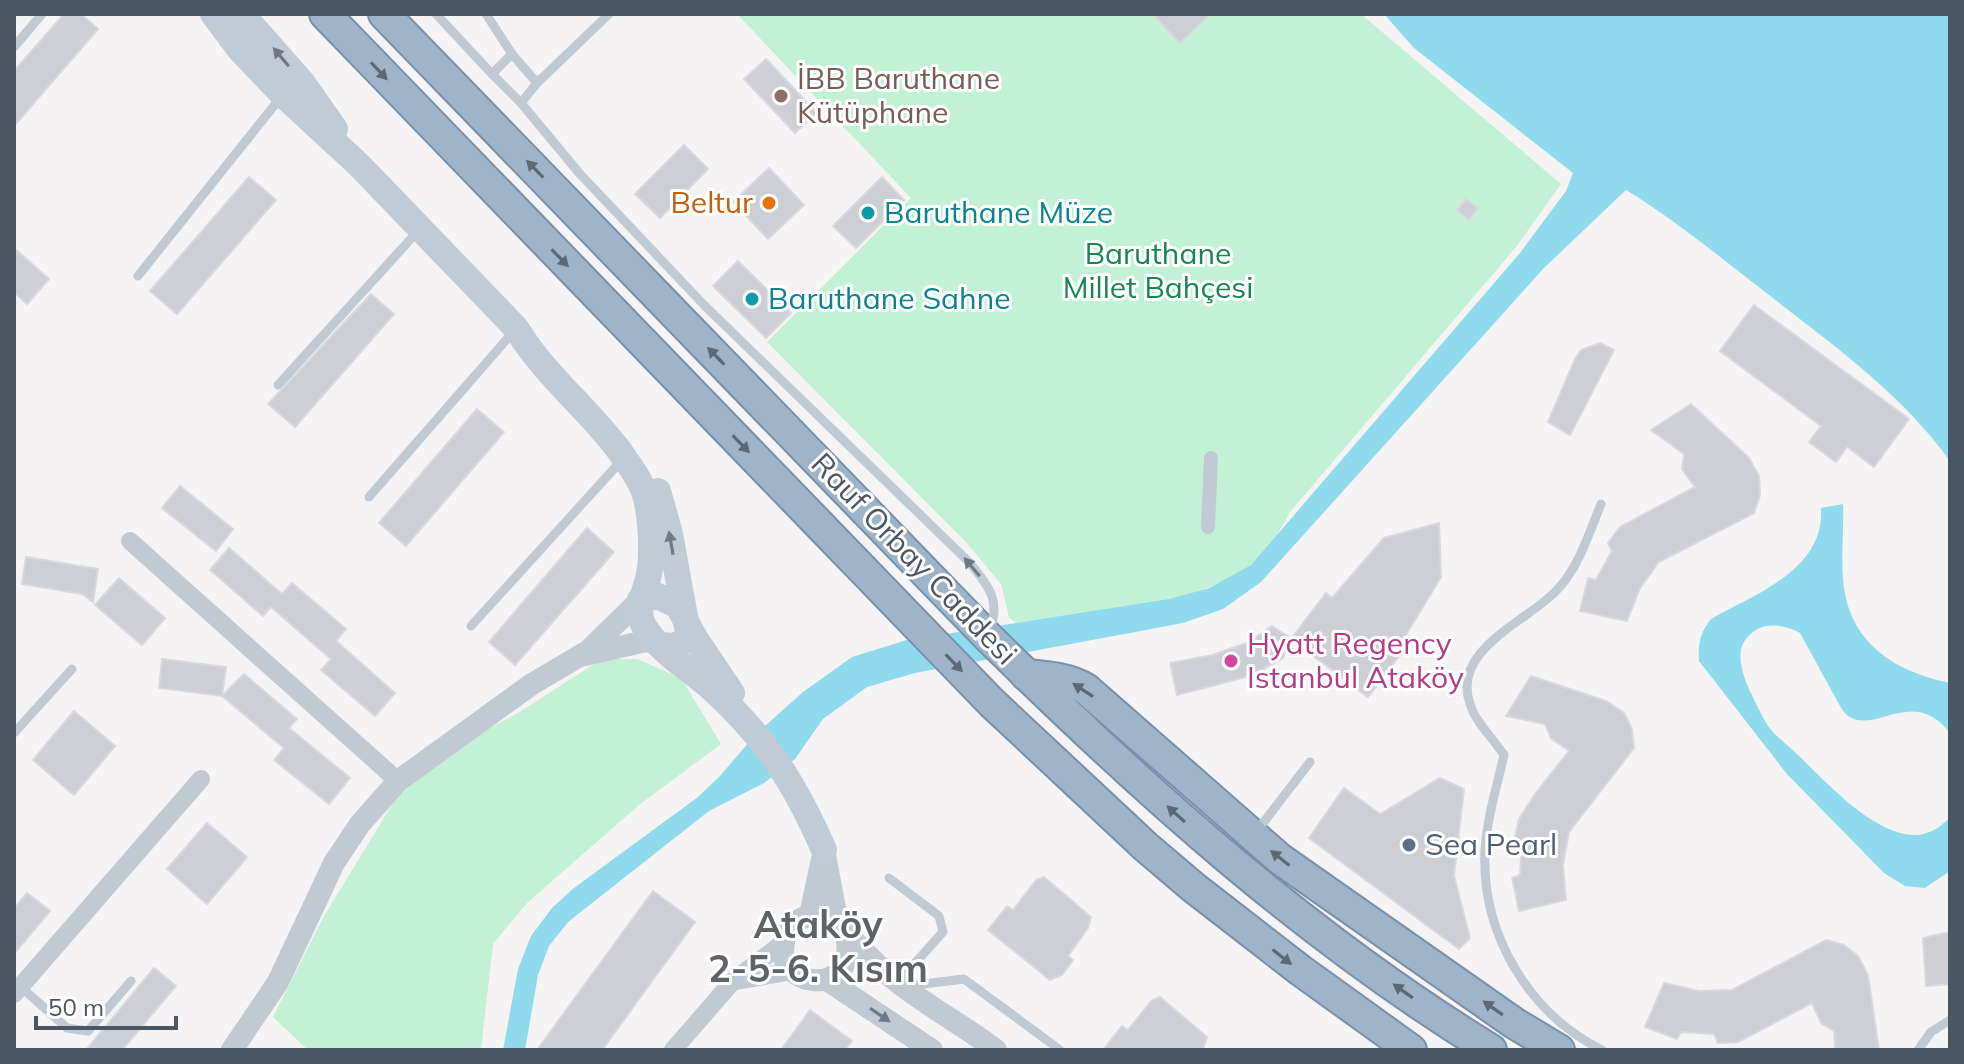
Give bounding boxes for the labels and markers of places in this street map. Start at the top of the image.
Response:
place label: İBB Baruthane Kütüphane [797,59,1000,131]
marker: İBB Baruthane Kütüphane [772,87,790,105]
place label: Beltur [670,183,753,221]
place label: Baruthane Müze [884,193,1113,231]
marker: Beltur [760,194,778,212]
marker: Baruthane Müze [859,204,877,222]
place label: Baruthane Sahne [768,279,1011,317]
marker: Baruthane Sahne [743,290,761,308]
place label: Hyatt Regency Istanbul Ataköy [1247,624,1464,696]
marker: Hyatt Regency Istanbul Ataköy [1222,652,1240,670]
place label: Sea Pearl [1425,825,1557,863]
marker: Sea Pearl [1400,836,1418,854]

